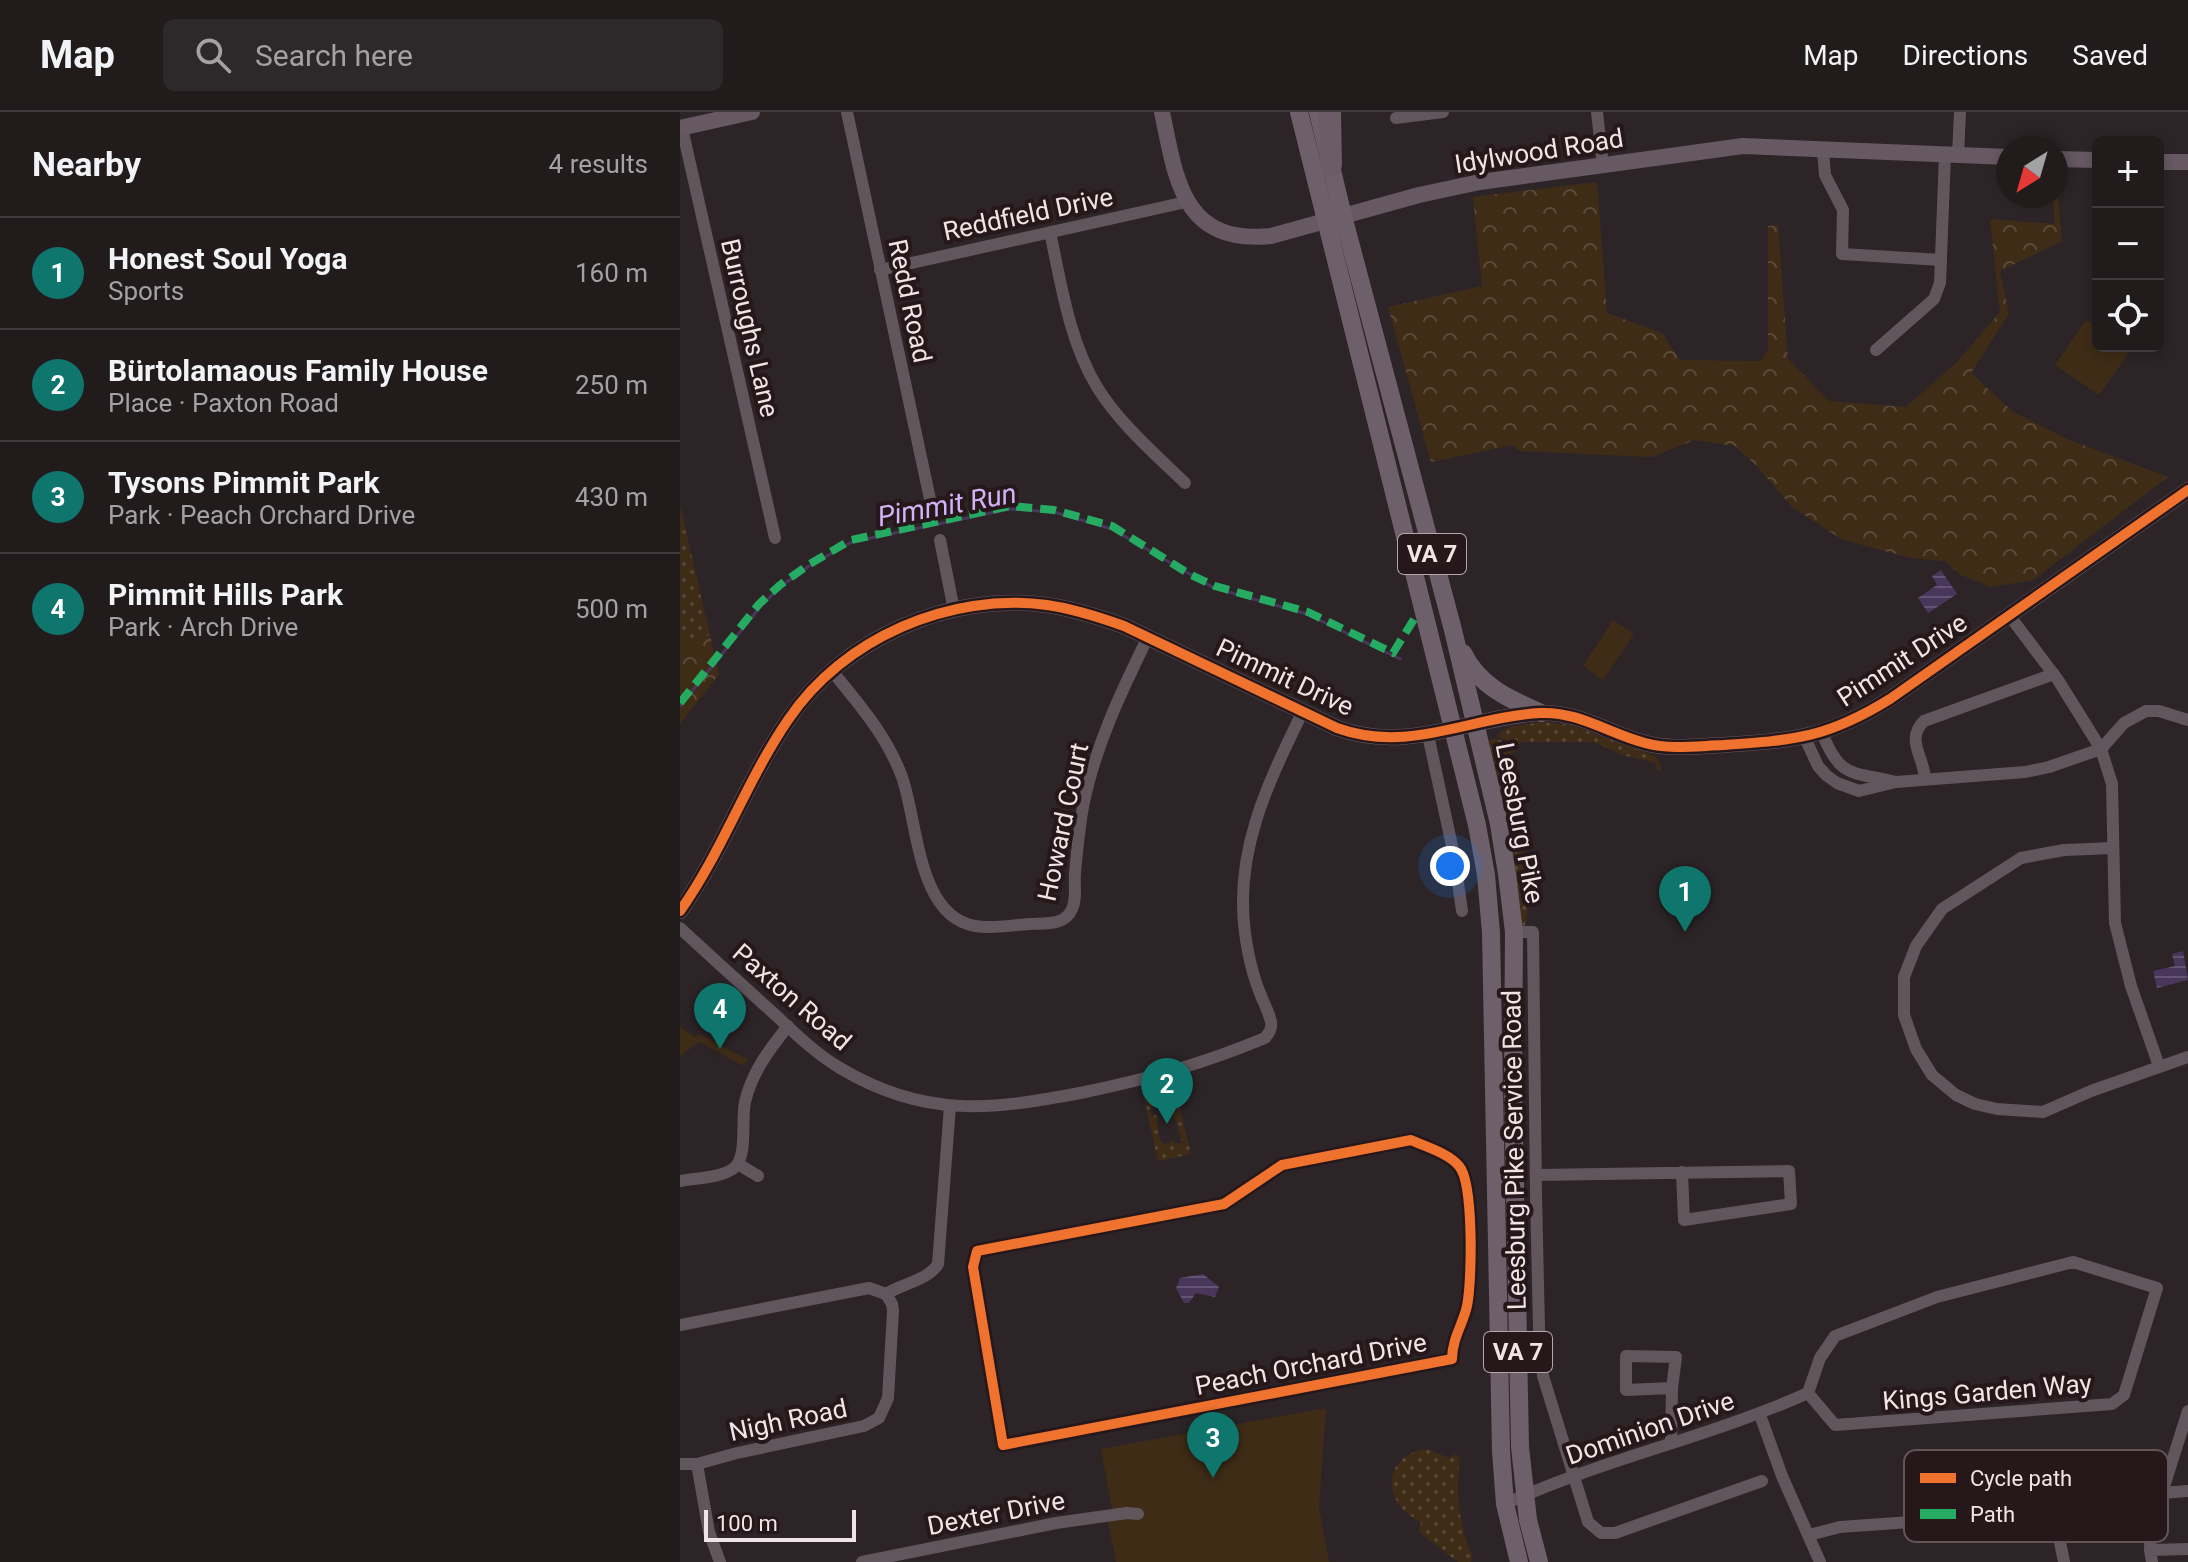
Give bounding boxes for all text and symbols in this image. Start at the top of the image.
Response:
search box [163,19,723,91]
text: Map [40,33,115,77]
icon: search [191,33,235,77]
text: Search here [255,38,413,73]
text: Map [1803,39,1859,72]
text: Directions [1903,39,2028,72]
text: Saved [2072,39,2148,72]
street label: Idylwood Road [1453,123,1625,179]
north arrow [1996,136,2068,208]
map controls [2092,136,2164,352]
button: + [2092,136,2164,208]
text: Nearby [32,144,141,184]
text: 4 results [549,149,648,179]
street label: Reddfield Drive [940,181,1116,247]
button: − [2092,208,2164,280]
street label: Burroughs Lane [715,236,785,420]
street label: Redd Road [882,237,938,365]
text: Honest Soul Yoga [108,241,348,276]
text: 1 [51,258,65,288]
text: 160 m [575,258,648,288]
text: Sports [108,276,184,306]
button: locate [2092,280,2164,352]
text: Bürtolamaous Family House [108,353,488,388]
text: 2 [51,370,65,400]
text: 250 m [575,370,648,400]
text: Place · Paxton Road [108,388,339,418]
text: Tysons Pimmit Park [108,465,380,500]
water label: Pimmit Run [875,477,1019,533]
text: 3 [51,482,65,512]
text: 430 m [575,482,648,512]
text: Park · Peach Orchard Drive [108,500,415,530]
road number: VA 7 [1398,534,1466,574]
text: Pimmit Hills Park [108,577,343,612]
text: 4 [51,594,65,624]
text: 500 m [575,594,648,624]
street label: Pimmit Drive [1832,607,1972,713]
text: Park · Arch Drive [108,612,298,642]
street label: Pimmit Drive [1212,632,1358,722]
street label: Howard Court [1032,740,1094,904]
street label: Leesburg Pike [1490,740,1550,906]
your location [1430,846,1470,886]
pin: 1 [1659,866,1711,932]
street label: Paxton Road [727,938,857,1056]
pin: 4 [694,983,746,1049]
street label: Leesburg Pike Service Road [1496,990,1532,1310]
pin: 2 [1141,1058,1193,1124]
street label: Peach Orchard Drive [1193,1327,1429,1401]
road number: VA 7 [1484,1332,1552,1372]
street label: Kings Garden Way [1881,1368,2093,1416]
street label: Dominion Drive [1562,1385,1738,1471]
street label: Nigh Road [726,1393,850,1447]
pin: 3 [1187,1412,1239,1478]
legend [1904,1450,2168,1542]
text: Cycle path [1970,1466,2072,1491]
street label: Dexter Drive [925,1485,1067,1541]
text: Path [1970,1502,2015,1527]
scale bar [704,1506,856,1542]
text: 100 m [716,1511,778,1536]

